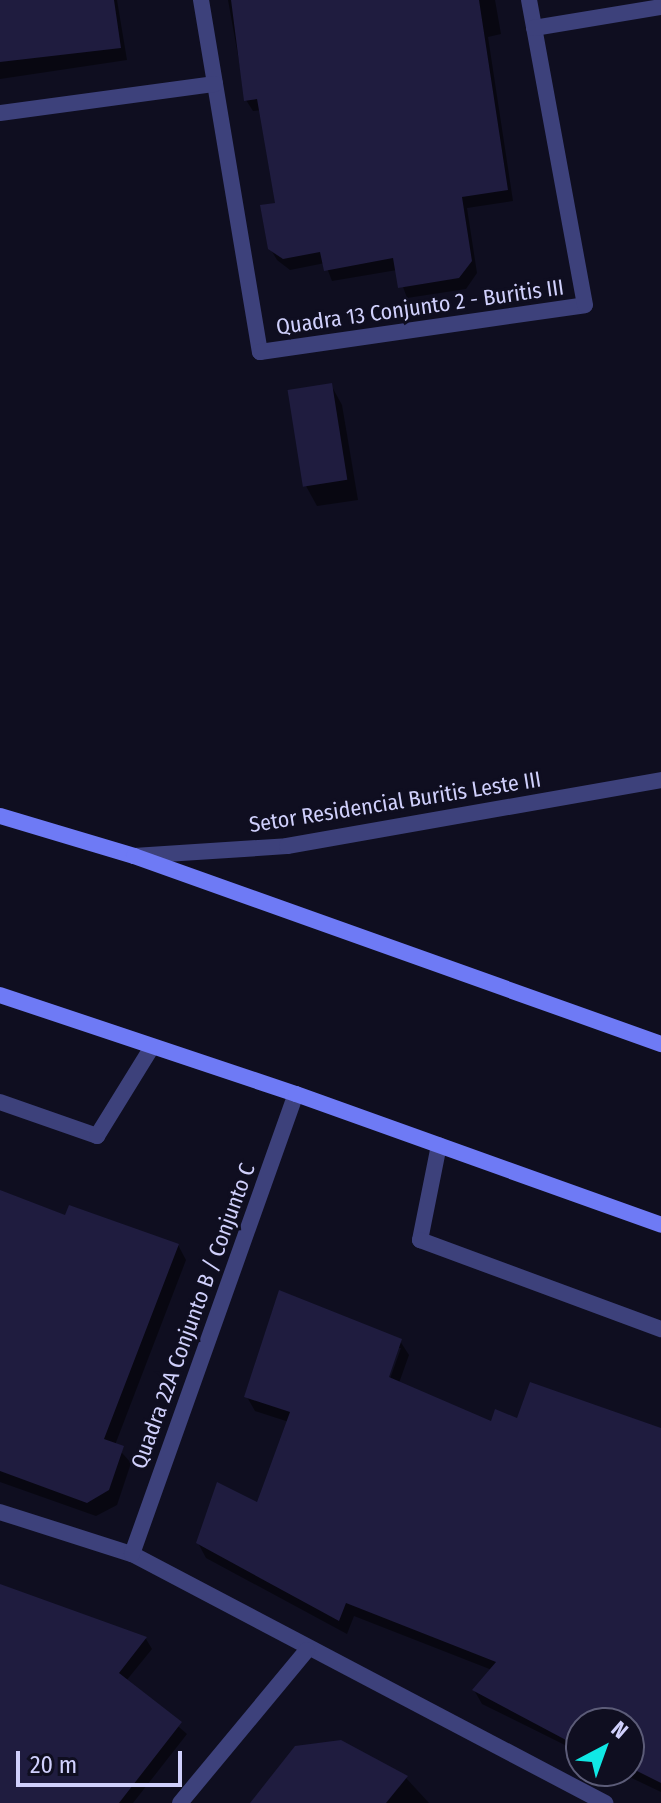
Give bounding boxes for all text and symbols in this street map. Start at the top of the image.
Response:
street label: Quadra 13 Conjunto 2 - Buritis III [274,274,566,340]
street label: Setor Residencial Buritis Leste III [247,766,543,838]
street label: Quadra 22A Conjunto B / Conjunto C [125,1160,261,1472]
north arrow [565,1707,645,1787]
text: N [606,1716,634,1745]
scale bar [20,1735,186,1785]
text: 20 m [30,1751,77,1779]

